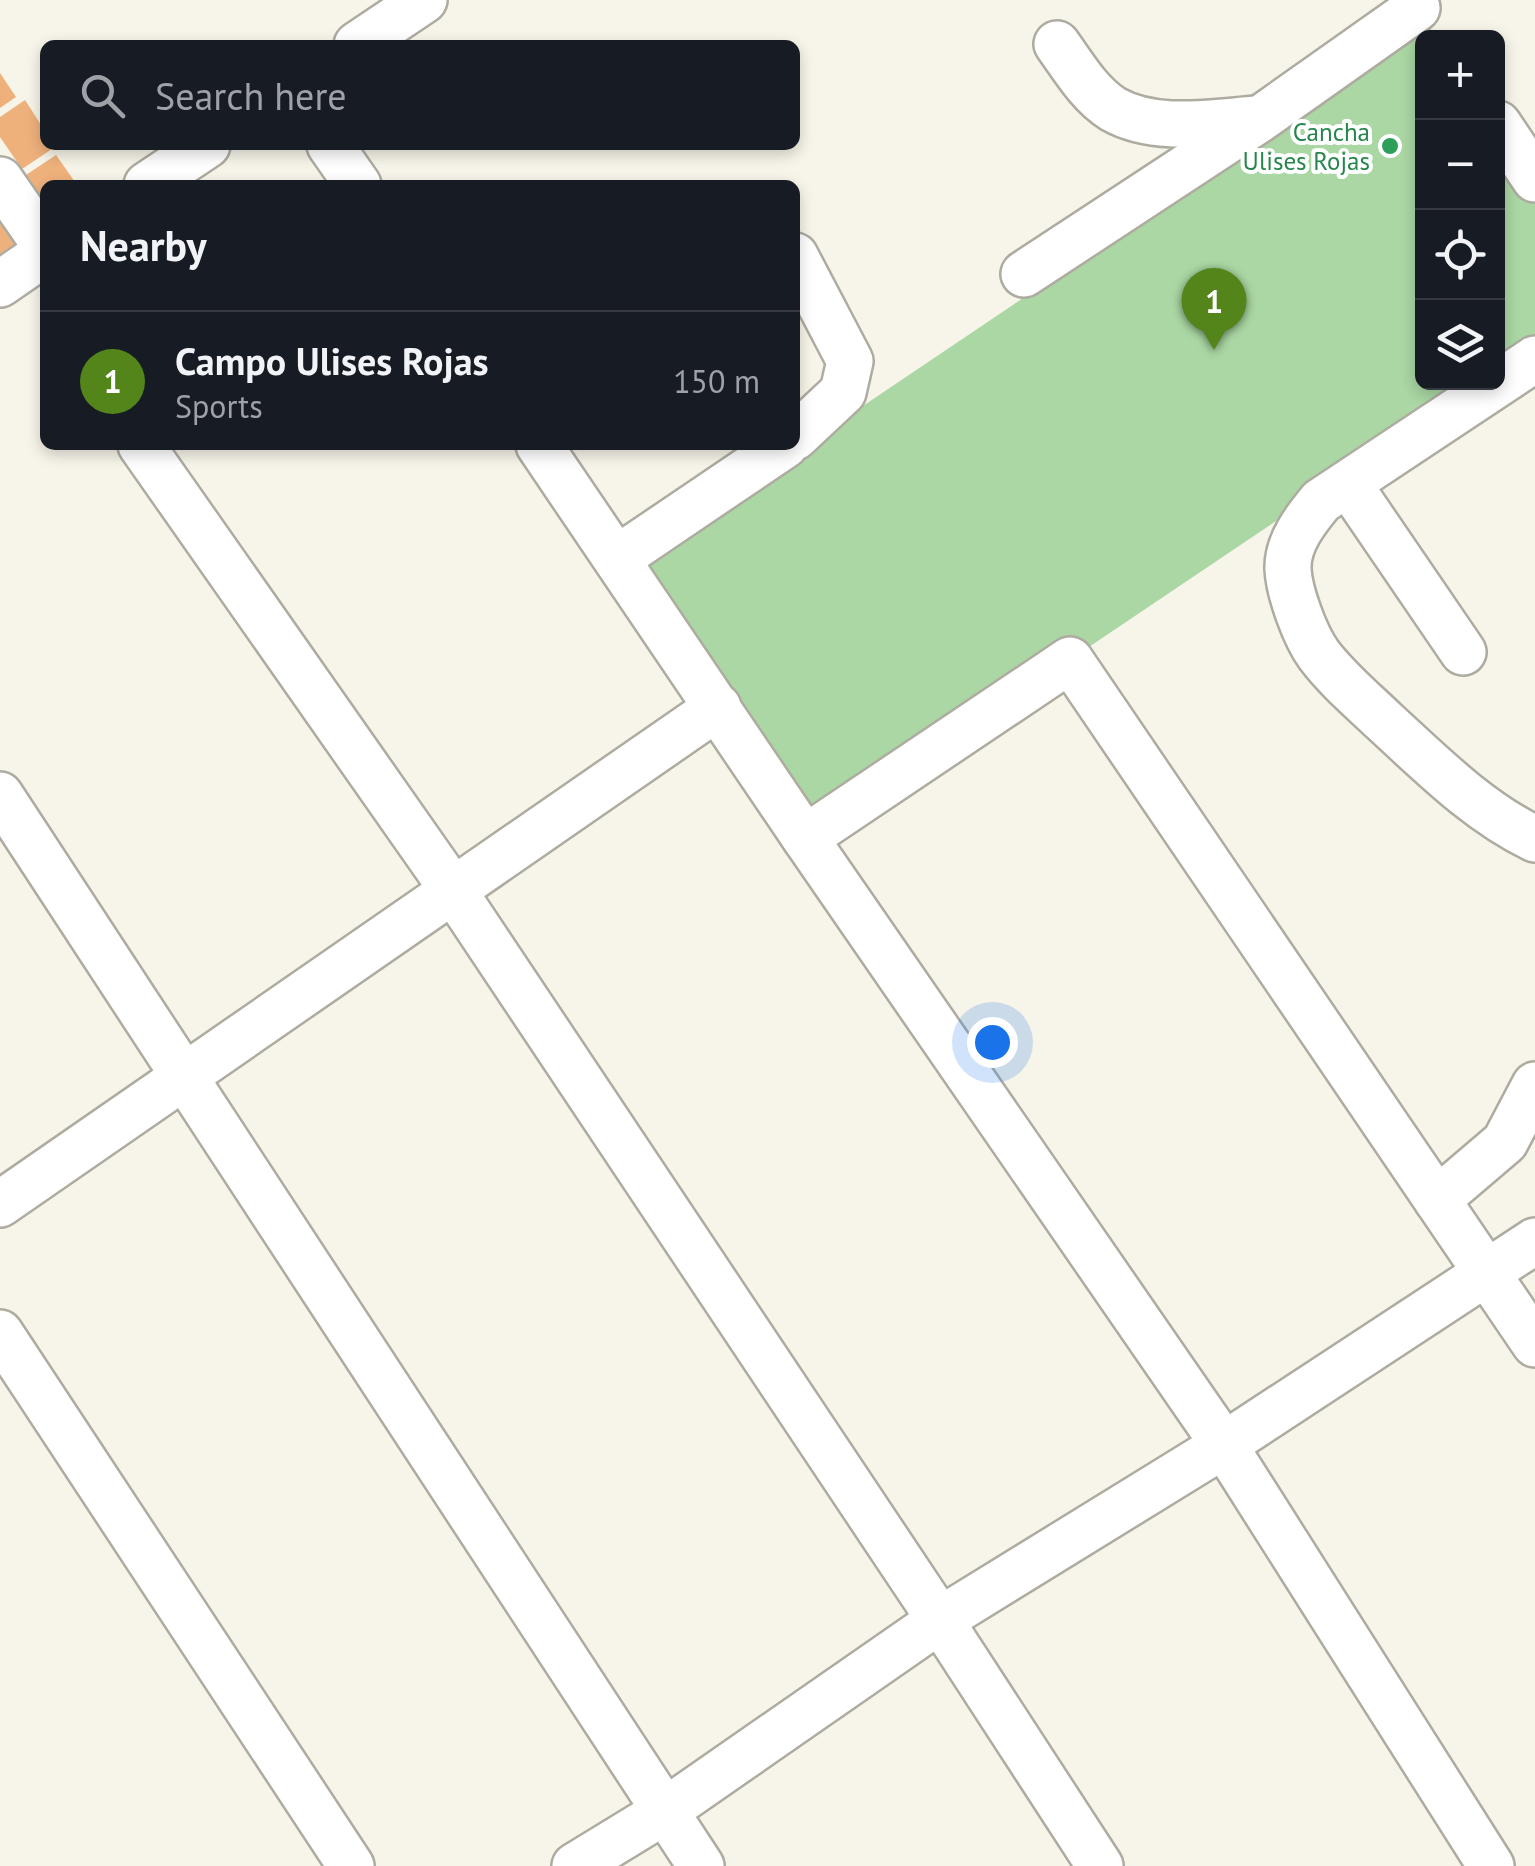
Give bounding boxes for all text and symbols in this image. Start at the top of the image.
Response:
map controls [1415,30,1505,390]
button: + [1415,30,1505,120]
search box [40,40,800,150]
icon: search [75,68,130,123]
text: Search here [155,71,347,120]
place label: Cancha Ulises Rojas [1243,116,1370,177]
button: − [1415,120,1505,210]
marker: Cancha Ulises Rojas [1379,135,1401,157]
button: locate [1415,210,1505,300]
text: Nearby [80,218,207,273]
pin: 1 [1182,268,1246,350]
button: layers [1415,300,1505,390]
text: Campo Ulises Rojas [175,336,489,385]
text: 1 [103,360,122,402]
text: 150 m [673,360,760,402]
text: Sports [175,385,263,427]
your location [967,1017,1018,1068]

